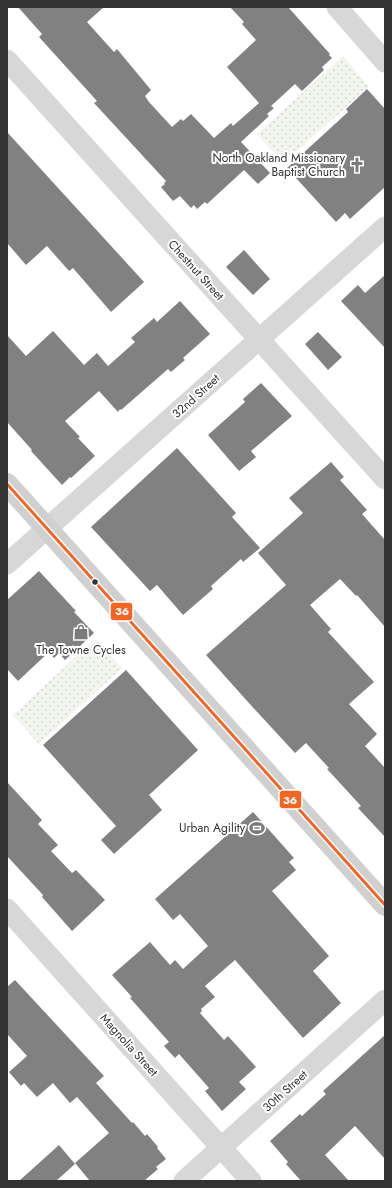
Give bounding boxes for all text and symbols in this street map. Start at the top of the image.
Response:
place label: North Oakland Missionary Baptist Church [212,149,346,181]
church icon: North Oakland Missionary Baptist Church [348,156,366,174]
street label: Chestnut Street [164,236,228,304]
street label: 32nd Street [168,370,224,422]
unlabelled marker [90,577,100,587]
line badge: 36 [110,602,133,621]
text: 36 [115,603,129,619]
shop icon: The Towne Cycles [72,623,90,641]
place label: The Towne Cycles [36,641,126,659]
line badge: 36 [279,790,302,809]
text: 36 [283,792,297,808]
place label: Urban Agility [179,819,246,837]
sports icon: Urban Agility [248,819,266,837]
street label: Magnolia Street [96,1010,162,1080]
street label: 30th Street [258,1066,312,1116]

